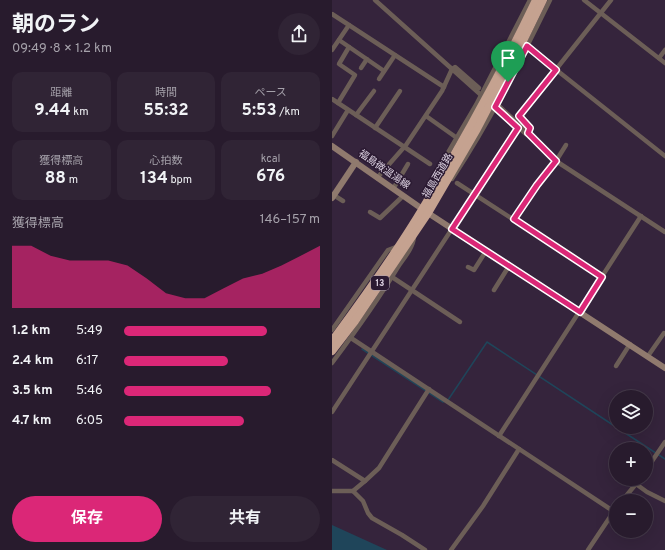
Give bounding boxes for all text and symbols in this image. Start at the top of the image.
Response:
text: 朝のラン [12,12,100,39]
button: share [278,13,320,55]
text: 09:49 · 8 × 1.2 km [12,41,112,57]
pin [491,41,525,82]
icon: arrive [497,47,519,69]
text: 距離 [50,86,72,100]
text: 時間 [155,86,177,100]
text: ペース [254,86,287,100]
text: 9.44 [34,100,71,122]
text: 55:32 [143,100,189,122]
text: 5:53 [242,100,277,122]
text: km [71,105,88,119]
text: /km [277,105,300,119]
street label: 福島微温湯線 [356,147,412,193]
street label: 福島西道路 [420,151,456,201]
text: kcal [261,152,280,166]
text: 獲得標高 [39,154,83,168]
text: 心拍数 [149,154,182,168]
text: 676 [256,166,285,188]
text: 88 [45,168,66,190]
text: 134 [140,168,168,190]
text: m [66,173,78,187]
text: bpm [168,173,192,187]
text: 146–157 m [260,212,320,228]
text: 獲得標高 [12,216,64,232]
road number: 13 [371,276,389,290]
text: 1.2 km [12,323,50,339]
text: 5:49 [76,323,103,339]
text: 2.4 km [12,353,53,369]
text: 6:17 [76,353,98,369]
text: 3.5 km [12,383,53,399]
text: 5:46 [76,383,103,399]
map controls [609,390,653,538]
button: layers [609,390,653,434]
text: 4.7 km [12,413,51,429]
text: 6:05 [76,413,103,429]
button: + [609,442,653,486]
button: − [609,494,653,538]
button: 保存 [12,496,162,542]
button: 共有 [170,496,320,542]

